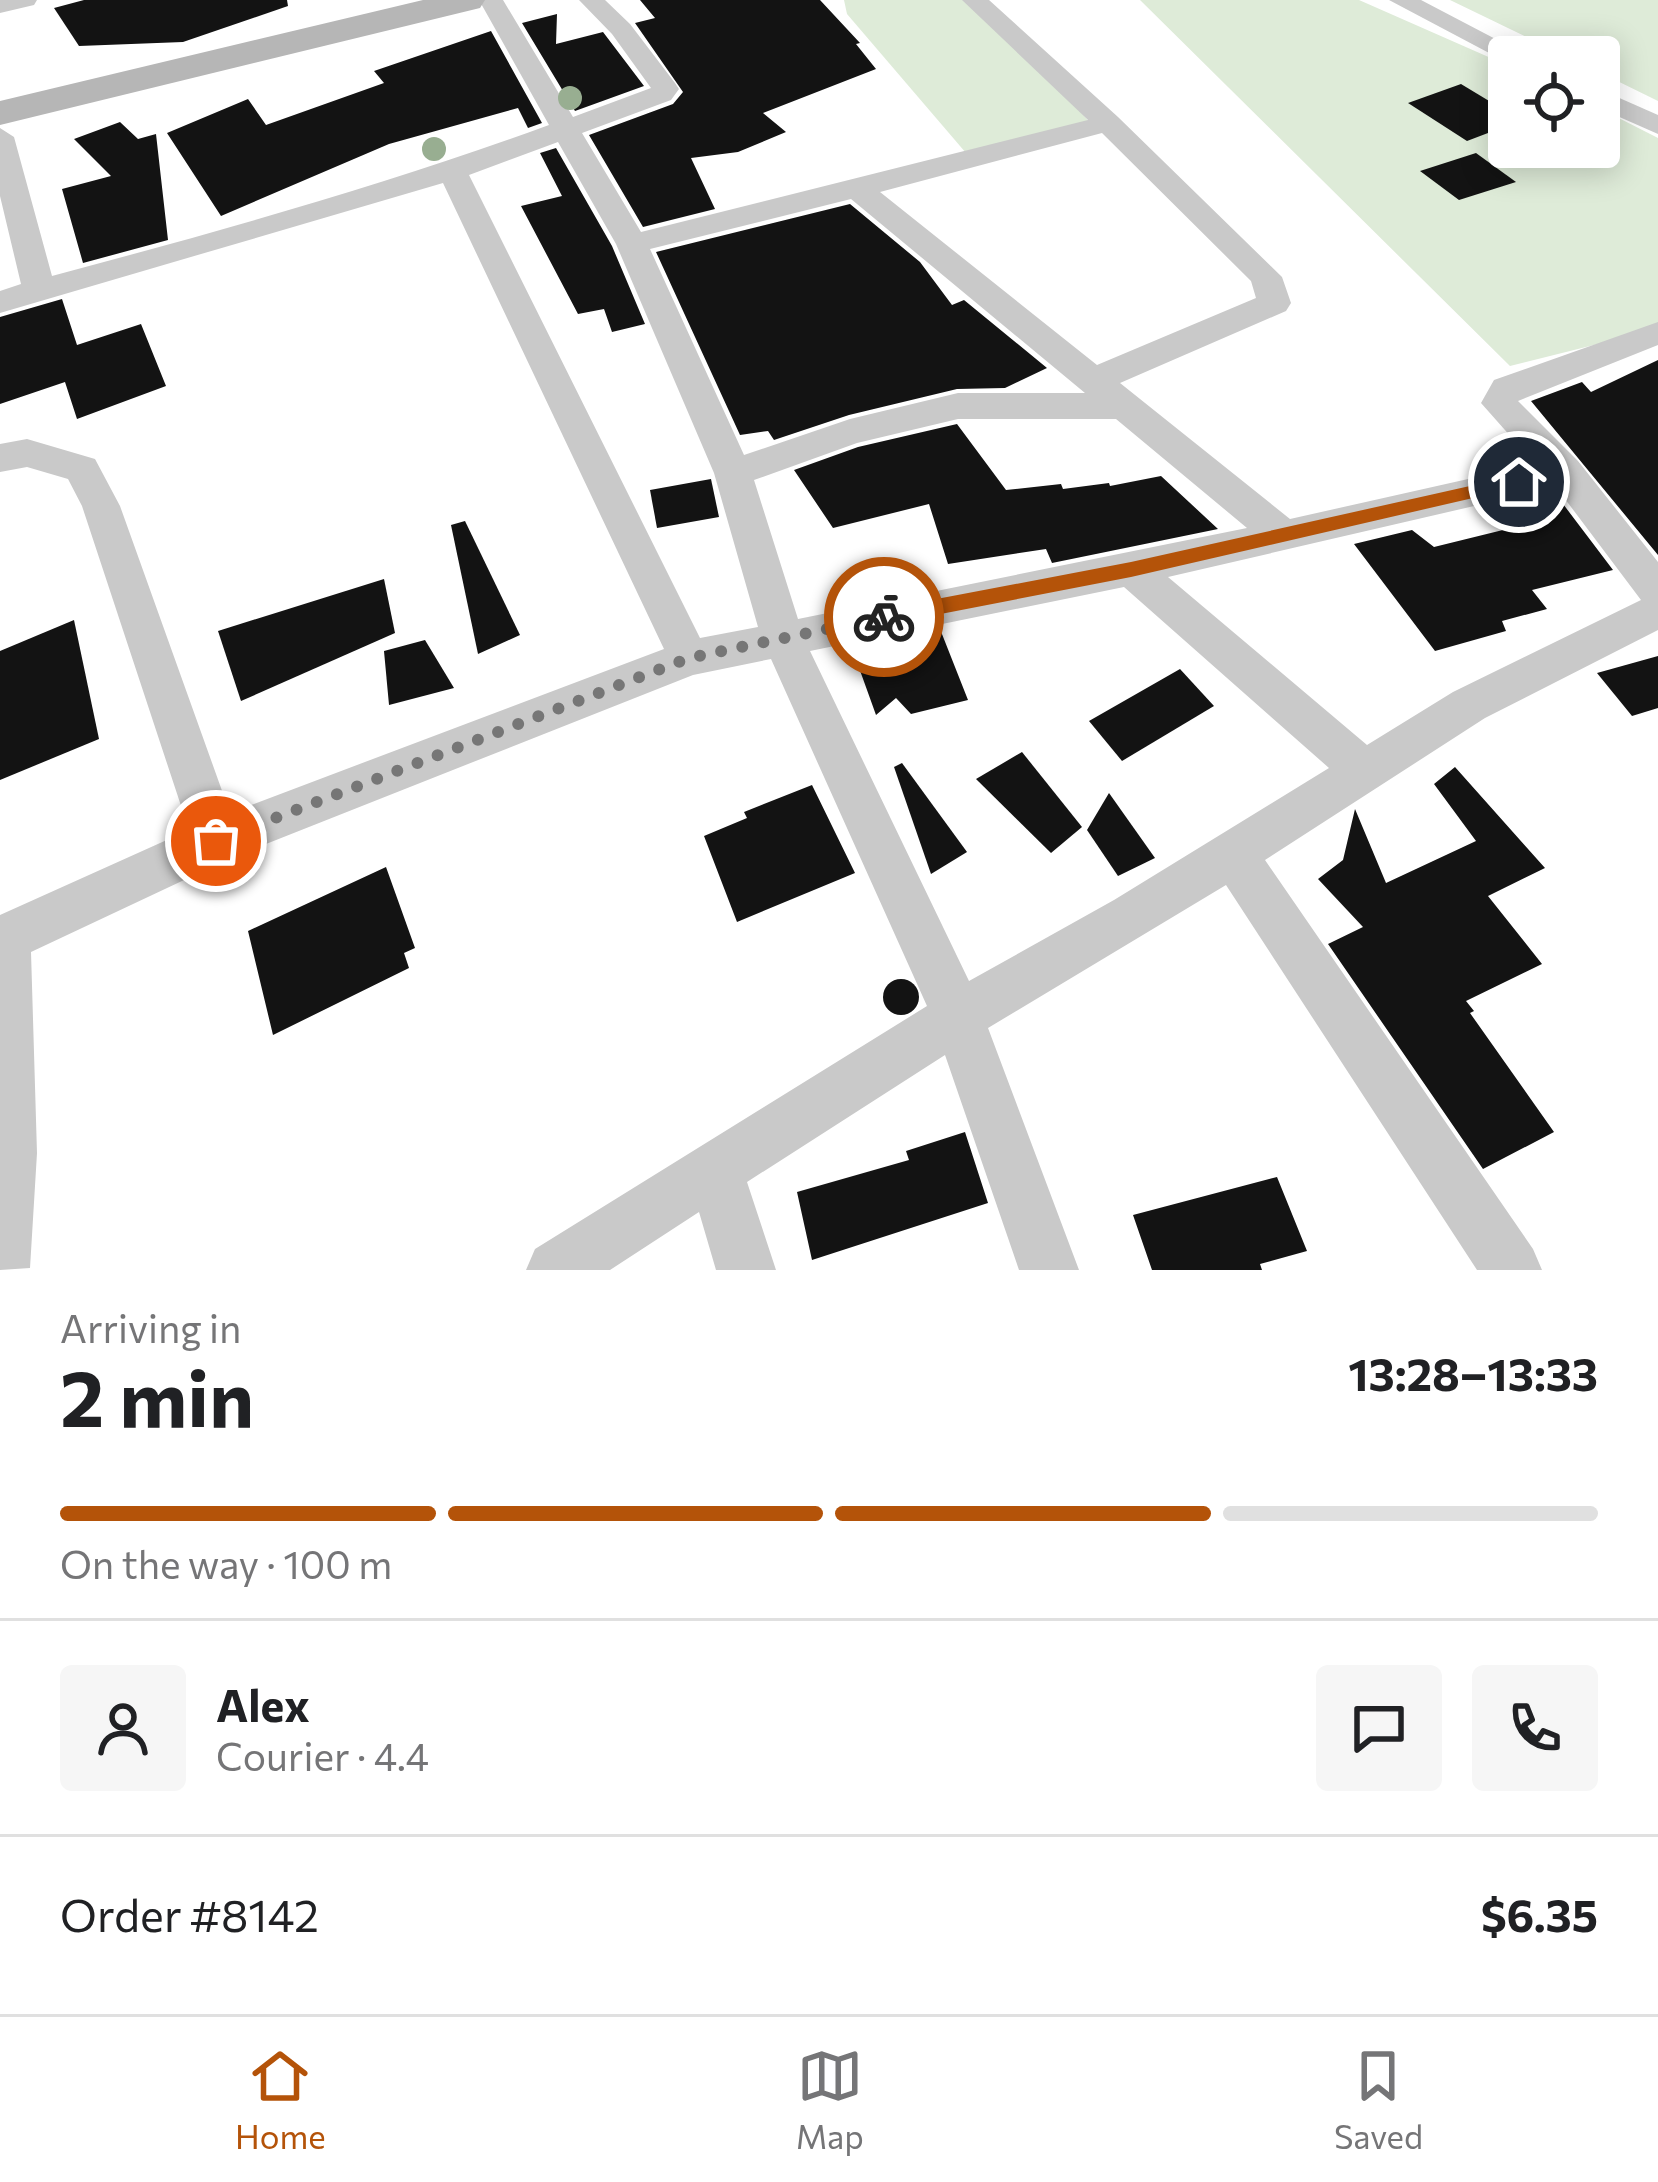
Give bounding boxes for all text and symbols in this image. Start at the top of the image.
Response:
map controls [1488,36,1620,168]
button: locate [1488,36,1620,168]
pin [1468,431,1570,533]
icon: home [1486,449,1552,515]
courier [824,557,944,677]
icon: bike [851,584,917,650]
pin [165,790,267,892]
icon: bag [183,808,249,874]
text: Arriving in [60,1303,241,1351]
text: 13:28–13:33 [1348,1345,1598,1400]
text: 2 min [60,1348,254,1443]
text: On the way · 100 m [60,1539,392,1587]
button: person [60,1665,186,1791]
button: chat [1316,1665,1442,1791]
button: phone [1472,1665,1598,1791]
text: Alex [216,1676,310,1731]
text: Courier · 4.4 [216,1731,429,1779]
text: Order #8142 [60,1886,319,1941]
text: $6.35 [1481,1886,1598,1941]
tab: Home [235,2043,326,2156]
tab: Map [796,2043,864,2156]
tab: Saved [1334,2043,1423,2156]

